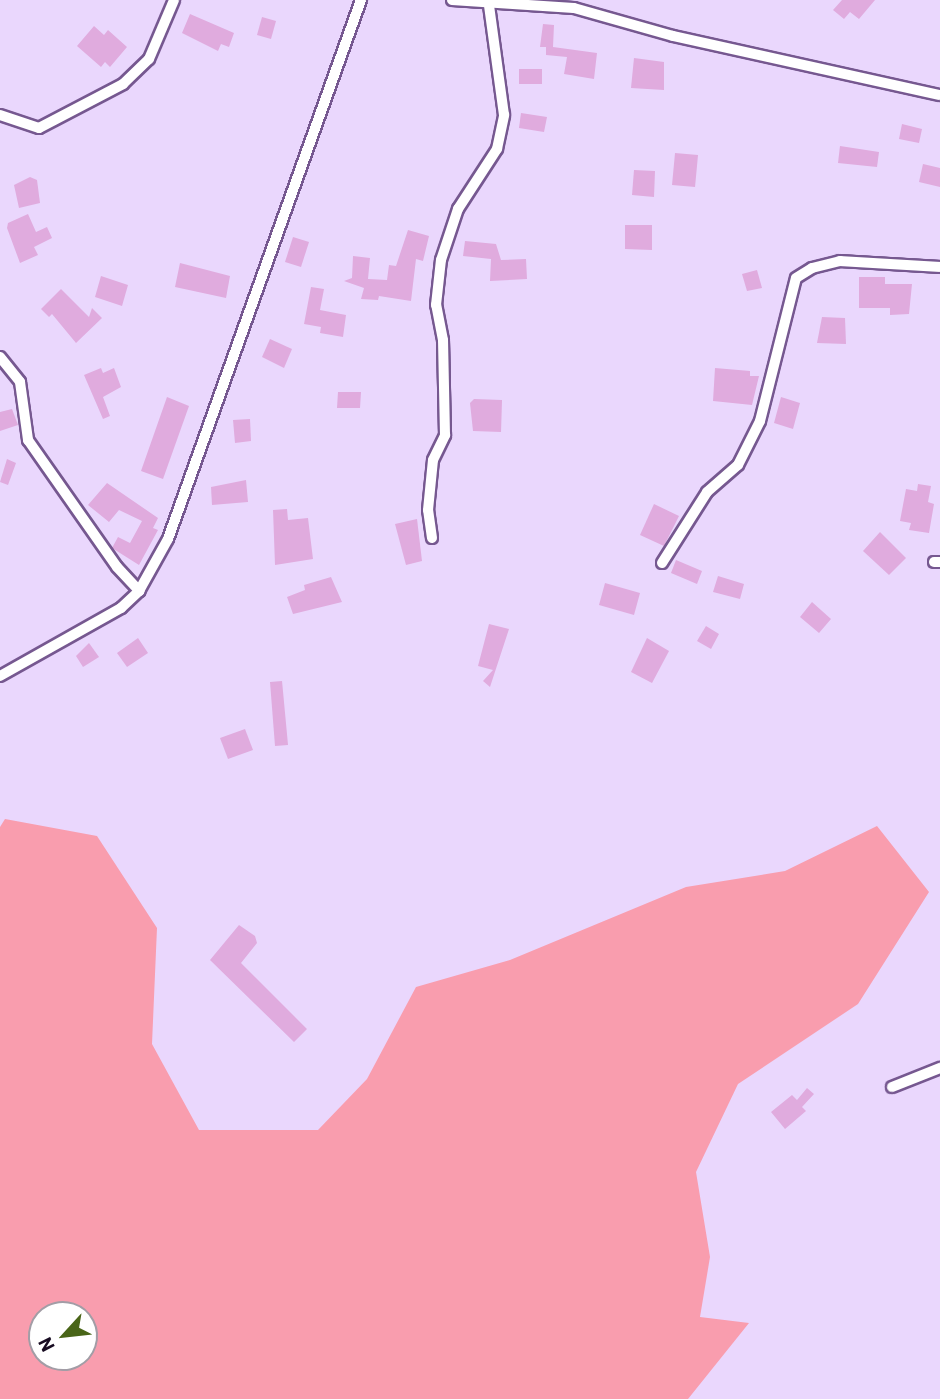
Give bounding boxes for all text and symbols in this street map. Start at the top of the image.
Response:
north arrow [28,1301,98,1371]
text: N [33,1334,59,1356]

